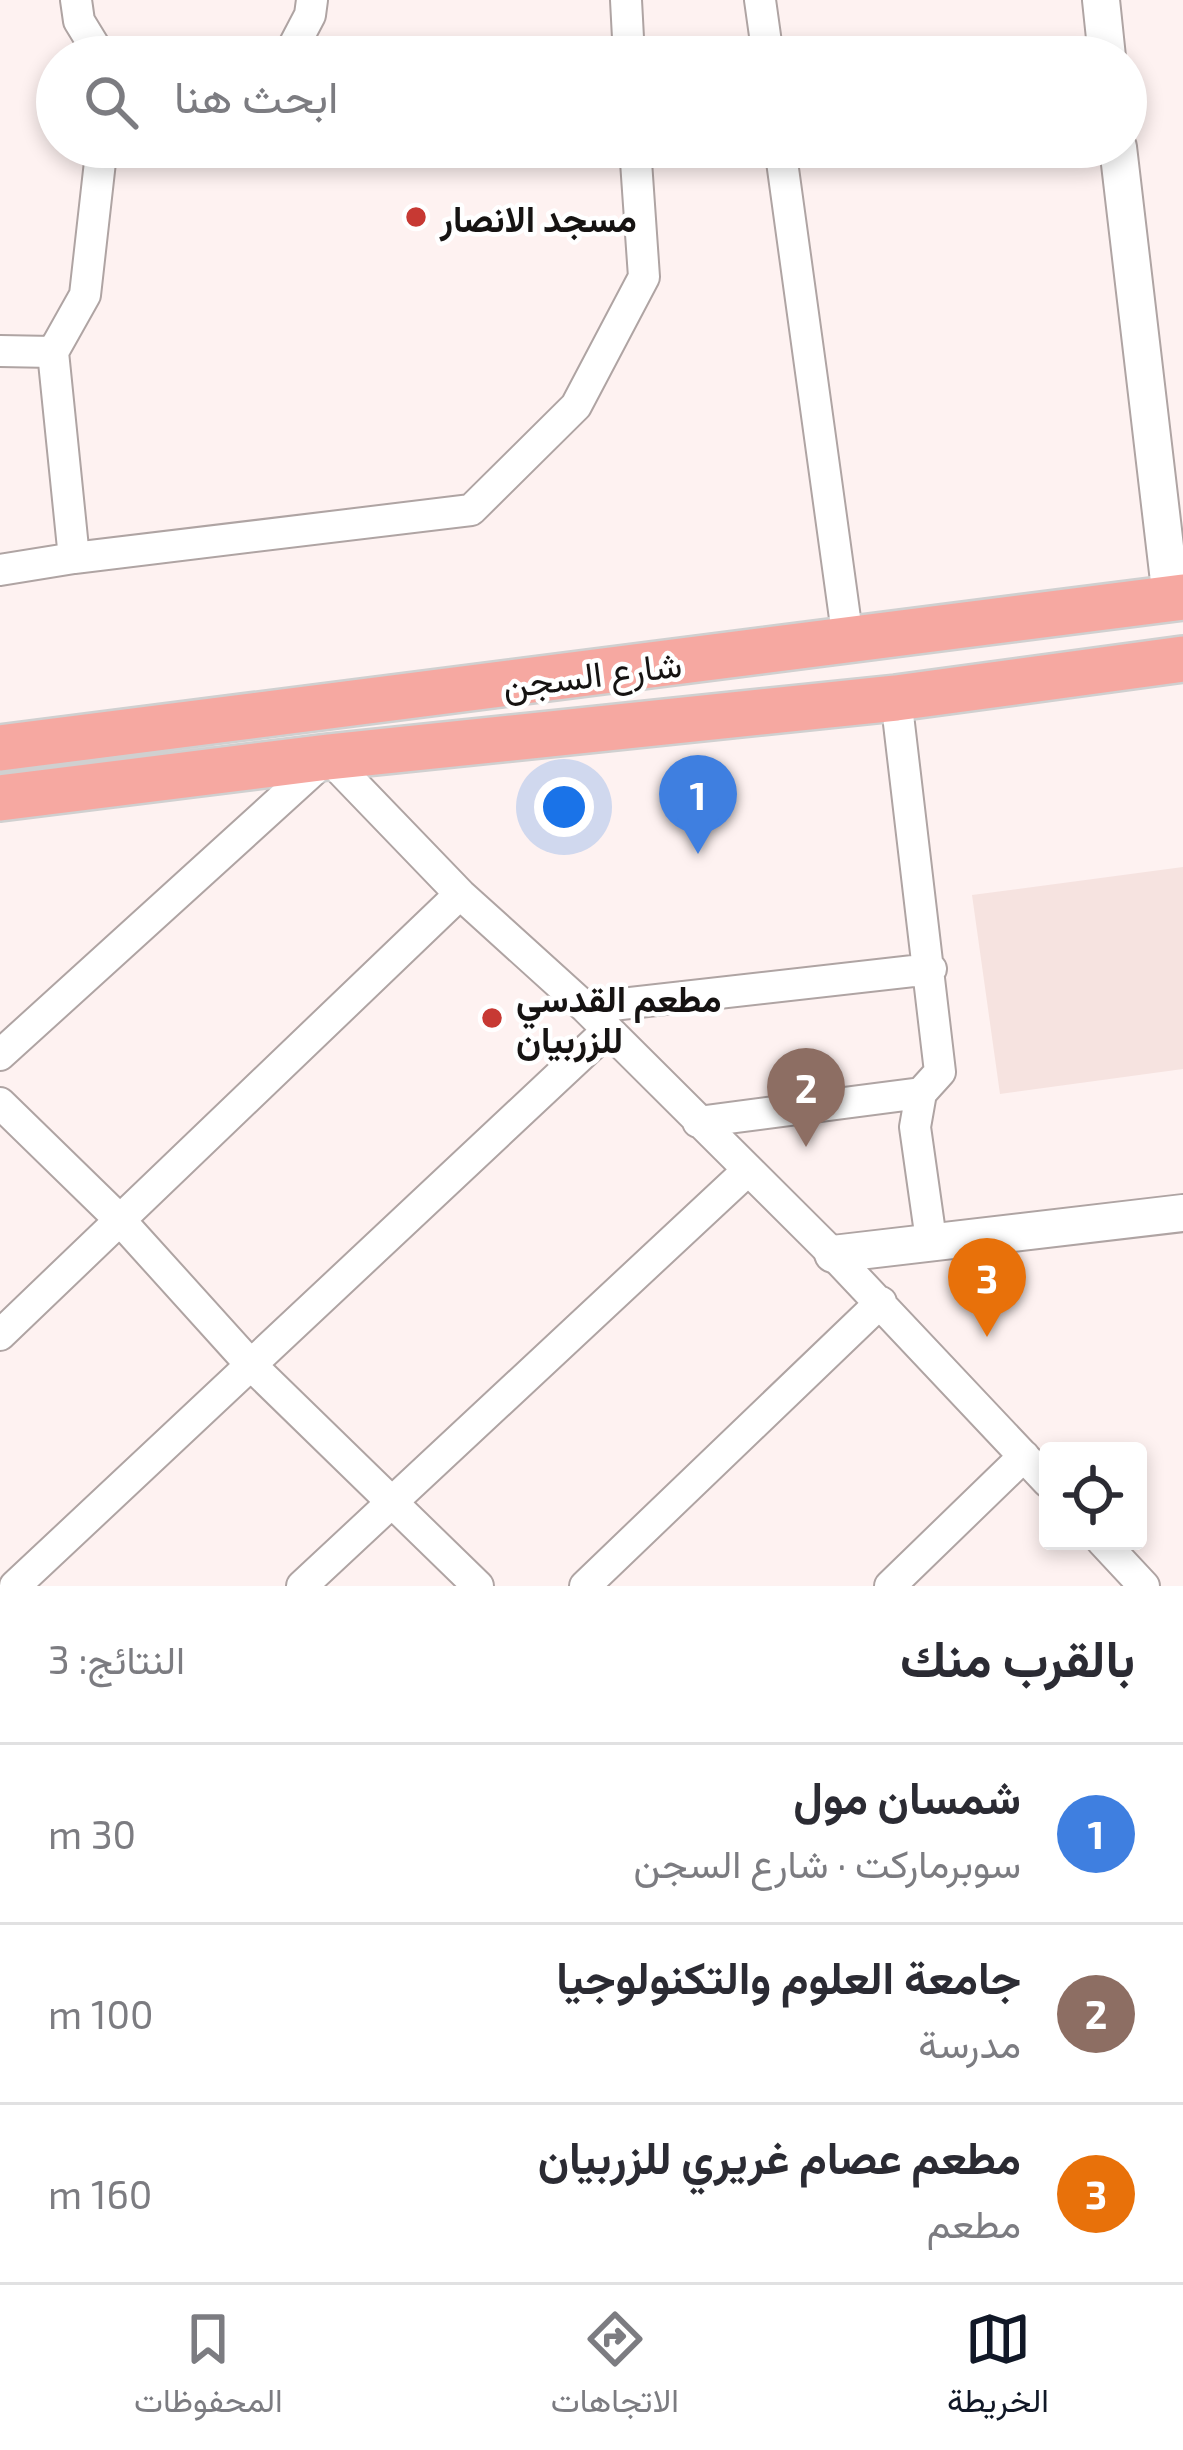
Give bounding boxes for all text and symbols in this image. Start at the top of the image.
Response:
search box [36,36,1147,168]
text: ابحث هنا [174,68,338,122]
icon: search [78,69,144,135]
place label: مسجد الانصار [439,196,637,242]
marker: مسجد الانصار [403,204,429,230]
street label: شارع السجن [500,641,685,710]
pin: 1 [659,755,737,854]
your location [534,777,594,837]
place label: مطعم القدسي للزربيان [516,976,721,1063]
marker: مطعم القدسي للزربيان [479,1005,505,1031]
pin: 2 [767,1048,845,1147]
pin: 3 [948,1238,1026,1337]
map controls [1039,1442,1147,1550]
button: locate [1039,1442,1147,1550]
text: بالقرب منك [900,1626,1135,1687]
text: النتائج: 3 [48,1635,185,1682]
text: شمسان مول [793,1769,1021,1823]
text: 30 m [48,1810,136,1857]
text: 1 [1088,1810,1104,1857]
text: سوبرماركت · شارع السجن [633,1839,1021,1886]
text: جامعة العلوم والتكنولوجيا [556,1949,1021,2003]
text: 100 m [48,1990,153,2037]
text: 2 [1085,1990,1107,2037]
text: مدرسة [918,2019,1021,2066]
text: مطعم عصام غريري للزربيان [538,2129,1021,2183]
text: 160 m [48,2170,152,2217]
text: 3 [1085,2170,1107,2217]
text: مطعم [927,2199,1021,2246]
tab: المحفوظات [134,2306,283,2430]
tab: الاتجاهات [551,2306,679,2430]
tab: الخريطة [947,2306,1049,2430]

